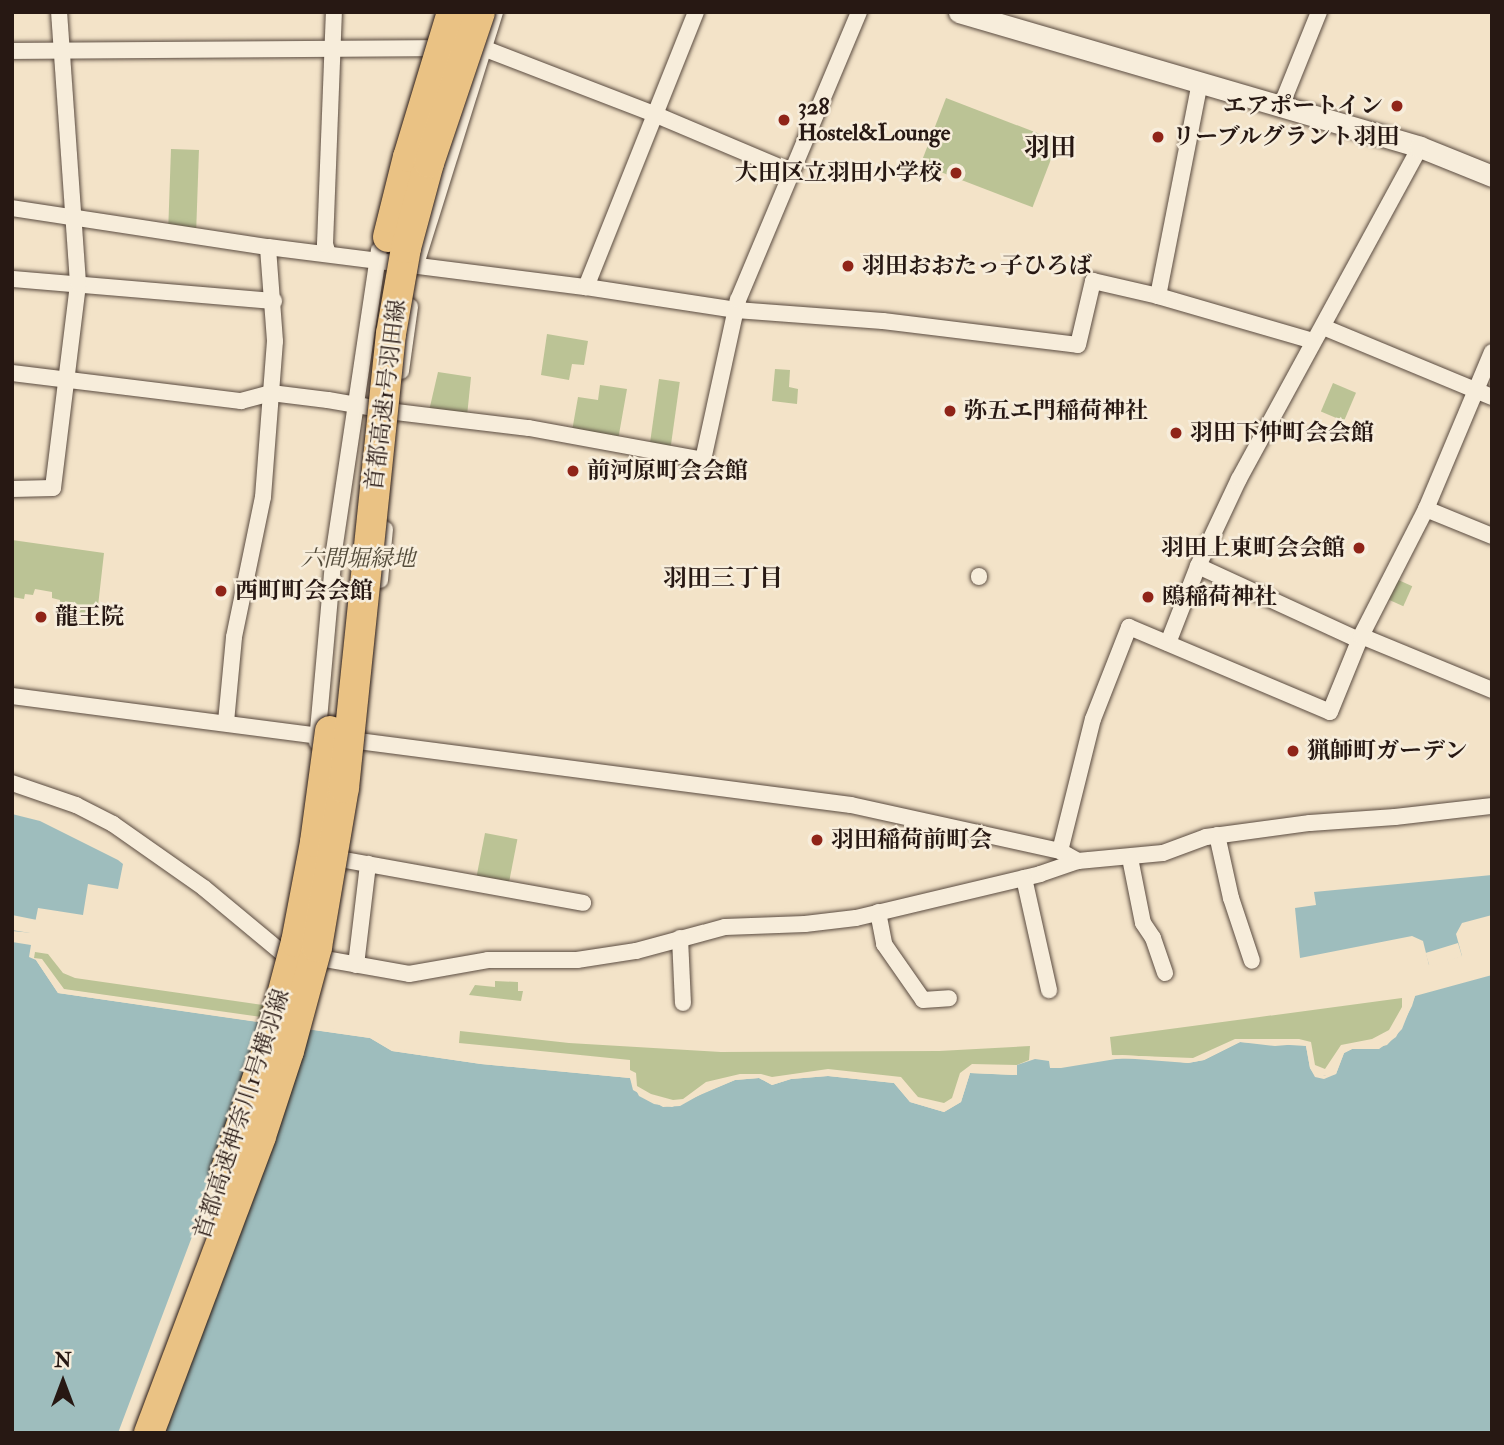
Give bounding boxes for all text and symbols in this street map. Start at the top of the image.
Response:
place label: エアポートイン [1222,92,1383,120]
place label: 328 Hostel&Lounge [798,93,950,147]
marker: エアポートイン [1389,98,1405,114]
marker: 328 Hostel&Lounge [776,112,792,128]
place label: リーブルグラント羽田 [1172,123,1402,151]
marker: リーブルグラント羽田 [1150,129,1166,145]
district label: 羽田 [1024,133,1076,165]
place label: 大田区立羽田小学校 [735,159,942,187]
marker: 大田区立羽田小学校 [948,165,964,181]
place label: 羽田おおたっ子ひろば [862,252,1092,280]
marker: 羽田おおたっ子ひろば [840,258,856,274]
street label: 首都高速1号羽田線 [361,298,411,492]
place label: 弥五エ門稲荷神社 [964,397,1148,425]
marker: 弥五エ門稲荷神社 [942,403,958,419]
place label: 羽田下仲町会会館 [1190,419,1374,447]
marker: 羽田下仲町会会館 [1168,425,1184,441]
place label: 前河原町会会館 [587,457,748,485]
marker: 前河原町会会館 [565,463,581,479]
place label: 羽田上東町会会館 [1161,534,1345,562]
marker: 羽田上東町会会館 [1351,540,1367,556]
park label: 六間堀緑地 [301,545,415,573]
district label: 羽田三丁目 [663,565,783,593]
place label: 西町町会会館 [235,577,373,605]
marker: 西町町会会館 [213,583,229,599]
place label: 鴎稲荷神社 [1162,583,1277,611]
marker: 鴎稲荷神社 [1140,589,1156,605]
place label: 龍王院 [55,603,124,631]
marker: 龍王院 [33,609,49,625]
place label: 猟師町ガーデン [1307,737,1468,765]
marker: 猟師町ガーデン [1285,743,1301,759]
place label: 羽田稲荷前町会 [831,826,992,854]
marker: 羽田稲荷前町会 [809,832,825,848]
street label: 首都高速神奈川1号横羽線 [189,986,295,1242]
north arrow [28,1347,98,1417]
text: N [54,1349,72,1373]

